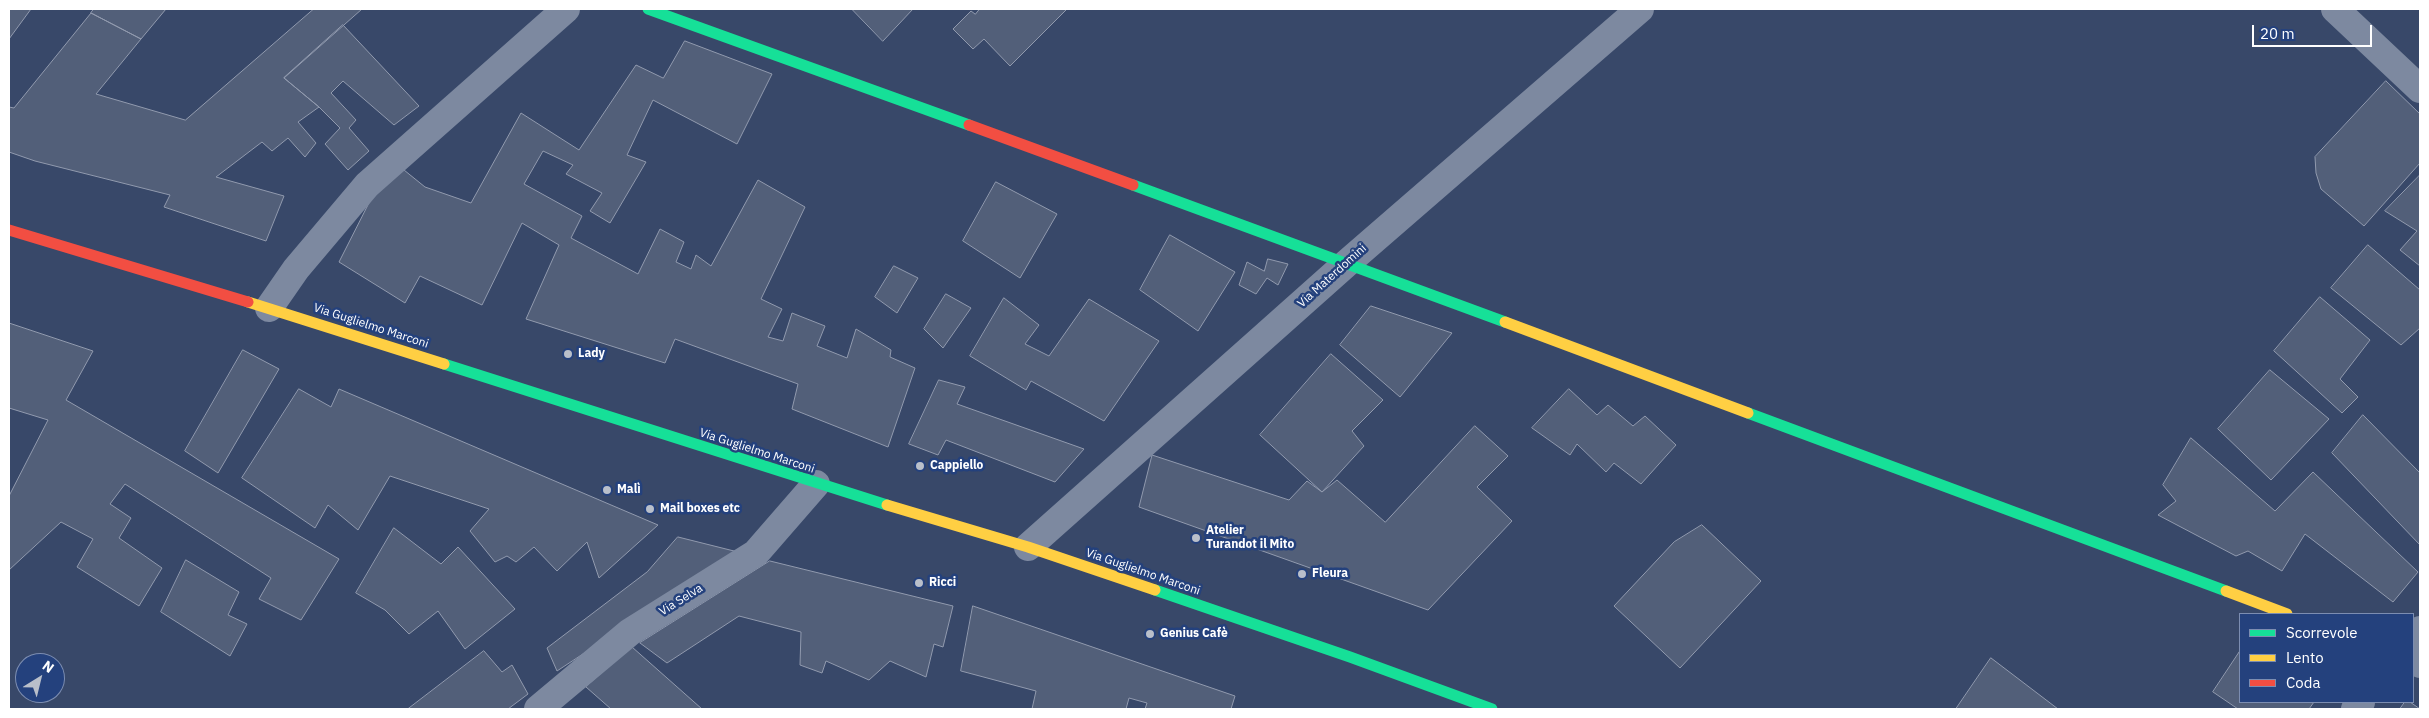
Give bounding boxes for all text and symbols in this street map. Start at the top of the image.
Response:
scale bar [2254,15,2374,47]
text: 20 m [2260,24,2295,43]
street label: Via Materdomini [1295,241,1369,311]
street label: Via Guglielmo Marconi [312,301,430,351]
place label: Lady [578,347,605,361]
marker: Lady [562,348,574,360]
street label: Via Guglielmo Marconi [698,426,816,476]
place label: Cappiello [930,459,983,473]
marker: Cappiello [914,460,926,472]
place label: Malì [617,483,641,497]
marker: Malì [601,484,613,496]
place label: Mail boxes etc [660,502,740,516]
marker: Mail boxes etc [644,503,656,515]
place label: Atelier Turandot il Mito [1206,524,1294,552]
marker: Atelier Turandot il Mito [1190,532,1202,544]
street label: Via Guglielmo Marconi [1084,546,1202,598]
place label: Fleura [1312,567,1348,581]
marker: Fleura [1296,568,1308,580]
place label: Ricci [929,576,956,590]
marker: Ricci [913,577,925,589]
street label: Via Selva [657,581,705,619]
legend [2239,613,2414,703]
text: Scorrevole [2286,623,2358,642]
place label: Genius Cafè [1160,627,1228,641]
marker: Genius Cafè [1144,628,1156,640]
text: Lento [2286,648,2324,667]
north arrow [15,653,65,703]
text: N [39,656,58,677]
text: Coda [2286,673,2320,692]

